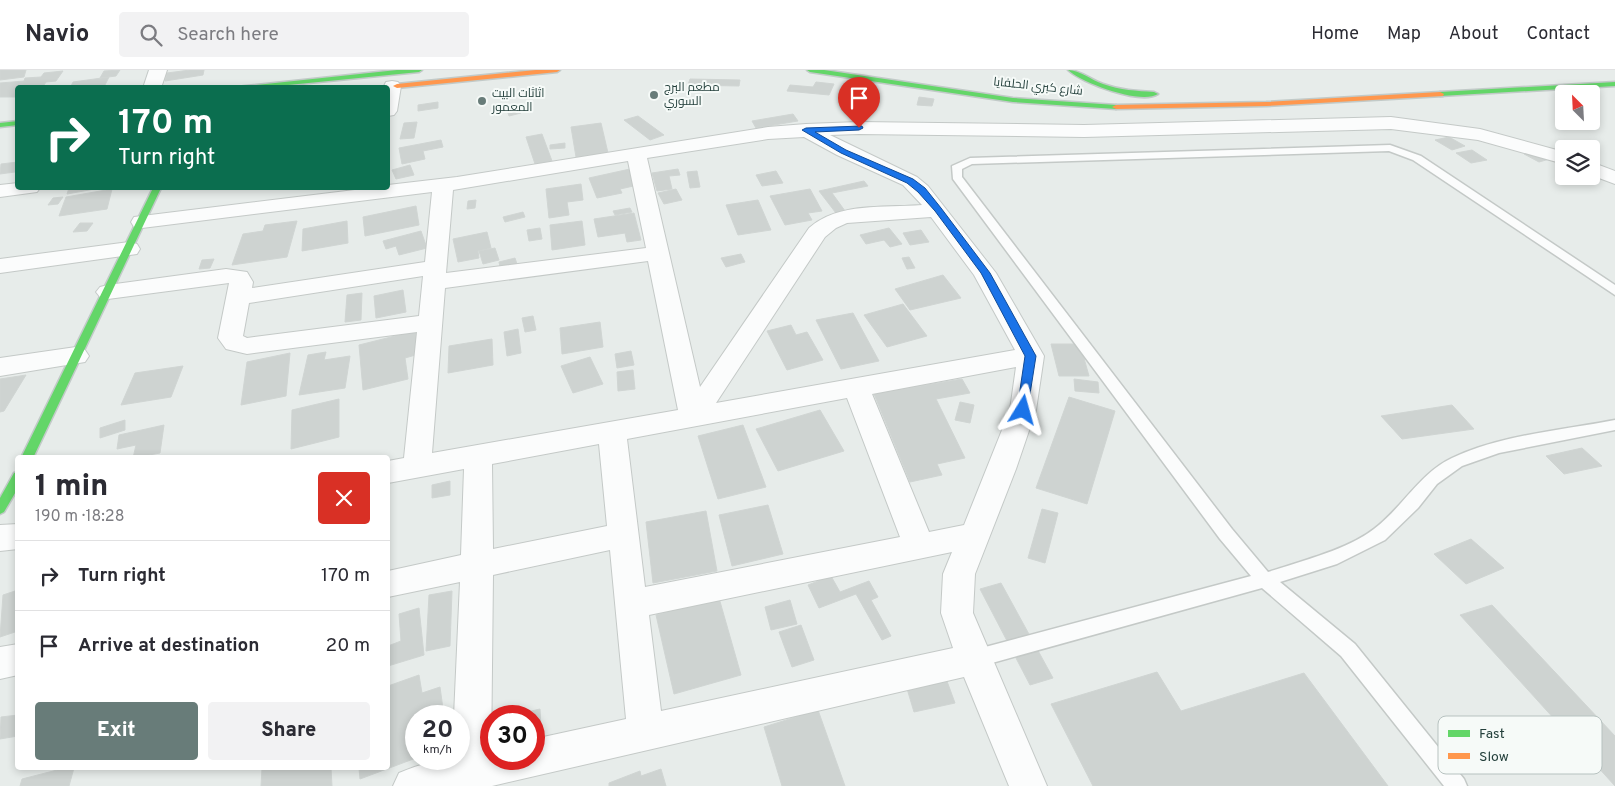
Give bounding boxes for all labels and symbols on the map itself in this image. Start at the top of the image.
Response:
street label: شارع كبري الحلفايا [992,74,1083,101]
pin [838,77,880,128]
place label: مطعم البرج السوري [664,80,720,111]
north arrow [1555,85,1600,130]
place label: اثاثات البيت المعمور [491,86,544,116]
marker: مطعم البرج السوري [648,89,660,101]
marker: اثاثات البيت المعمور [476,95,488,107]
position arrow [996,383,1048,435]
speed limit sign: 30 [480,705,545,770]
legend [1438,716,1602,774]
text: Fast [1479,726,1505,743]
text: Slow [1479,749,1509,766]

